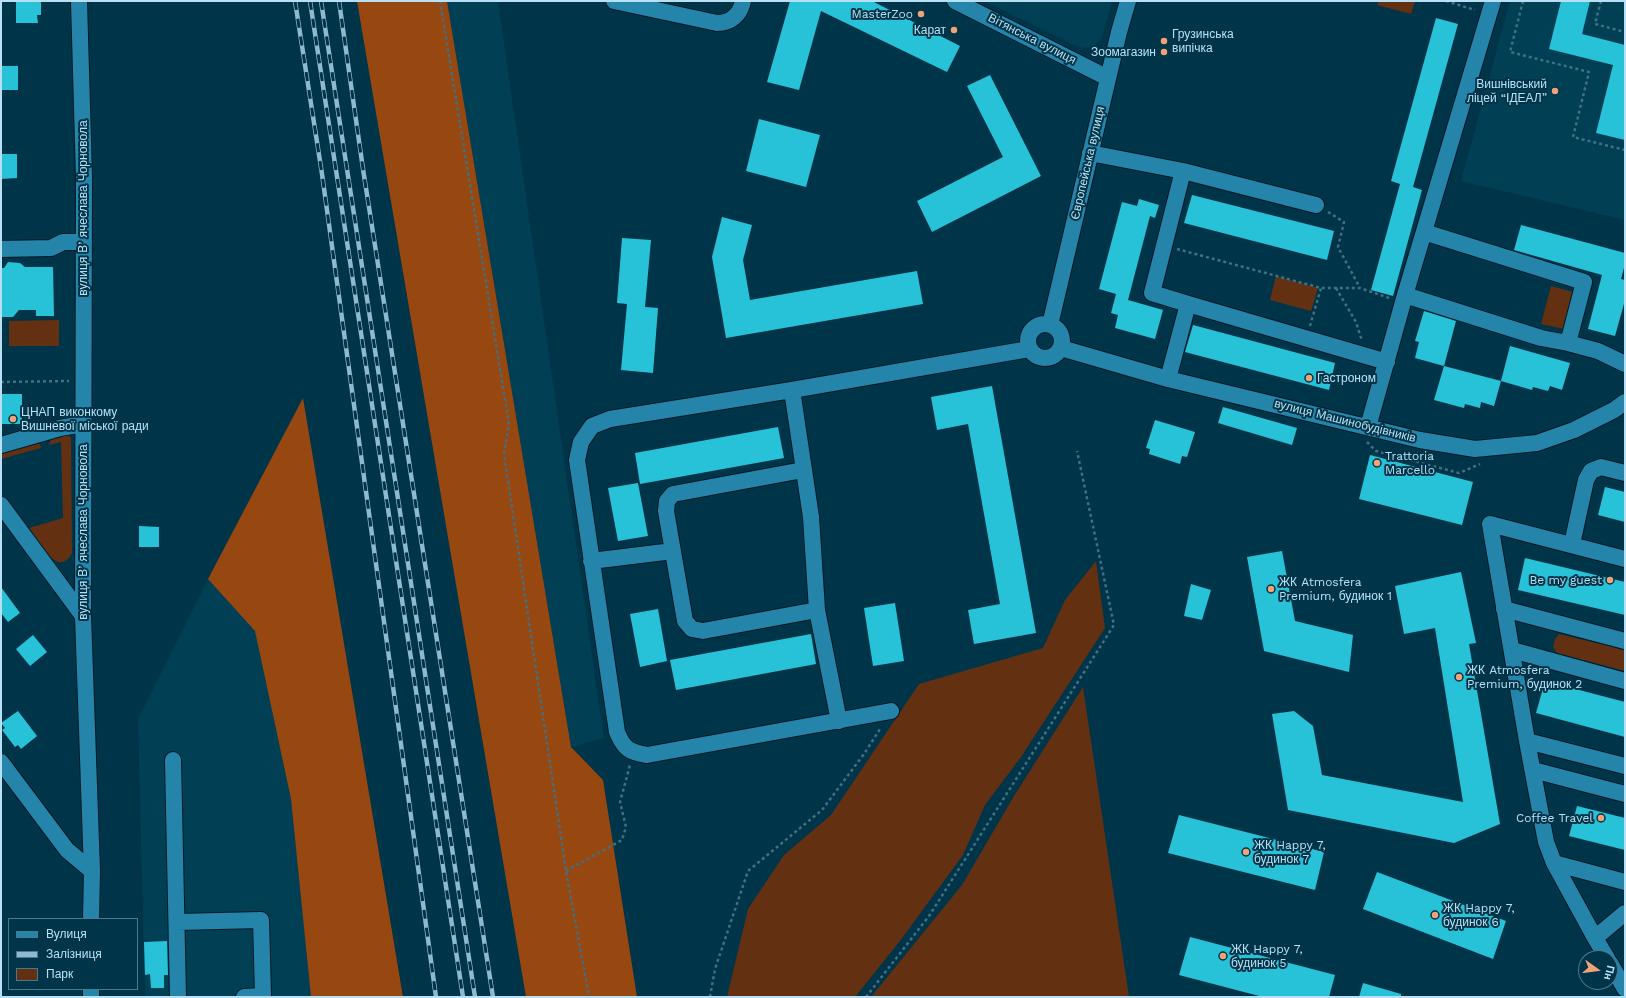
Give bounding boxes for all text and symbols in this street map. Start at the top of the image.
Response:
place label: MasterZoo [852,7,913,21]
marker: MasterZoo [916,9,926,19]
street label: Вітянська вулиця [986,11,1078,67]
place label: Карат [914,23,946,37]
marker: Карат [949,25,959,35]
place label: Грузинська випічка [1172,27,1234,55]
marker: Грузинська випічка [1159,36,1169,46]
place label: Зоомагазин [1091,45,1156,59]
marker: Зоомагазин [1159,47,1169,57]
place label: Вишнівський ліцей “ІДЕАЛ” [1467,77,1547,105]
marker: Вишнівський ліцей “ІДЕАЛ” [1550,86,1560,96]
street label: Європейська вулиця [1068,105,1108,221]
street label: вулиця Вʼячеслава Чорновола [76,120,90,296]
place label: Гастроном [1317,371,1376,385]
marker: Гастроном [1304,373,1314,383]
street label: вулиця Машинобудівників [1273,396,1417,446]
place label: ЦНАП виконкому Вишневої міської ради [21,405,149,433]
marker: ЦНАП виконкому Вишневої міської ради [8,414,18,424]
street label: вулиця Вʼячеслава Чорновола [76,444,90,620]
place label: Trattoria Marcello [1385,449,1435,477]
marker: Trattoria Marcello [1372,458,1382,468]
place label: Be my guest [1530,573,1602,587]
place label: ЖК Atmosfera Premium, будинок 1 [1279,575,1392,603]
marker: Be my guest [1605,575,1615,585]
marker: ЖК Atmosfera Premium, будинок 1 [1266,584,1276,594]
place label: ЖК Atmosfera Premium, будинок 2 [1467,663,1582,691]
marker: ЖК Atmosfera Premium, будинок 2 [1454,672,1464,682]
place label: Coffee Travel [1516,811,1593,825]
marker: Coffee Travel [1596,813,1606,823]
place label: ЖК Happy 7, будинок 7 [1254,838,1326,866]
marker: ЖК Happy 7, будинок 7 [1241,847,1251,857]
place label: ЖК Happy 7, будинок 6 [1443,901,1515,929]
marker: ЖК Happy 7, будинок 6 [1430,910,1440,920]
legend [8,918,138,990]
text: Вулиця [46,927,87,941]
place label: ЖК Happy 7, будинок 5 [1231,942,1303,970]
text: Залізниця [46,947,102,961]
north arrow [1578,950,1618,990]
marker: ЖК Happy 7, будинок 5 [1218,951,1228,961]
text: Пн [1601,964,1617,981]
text: Парк [46,967,73,981]

